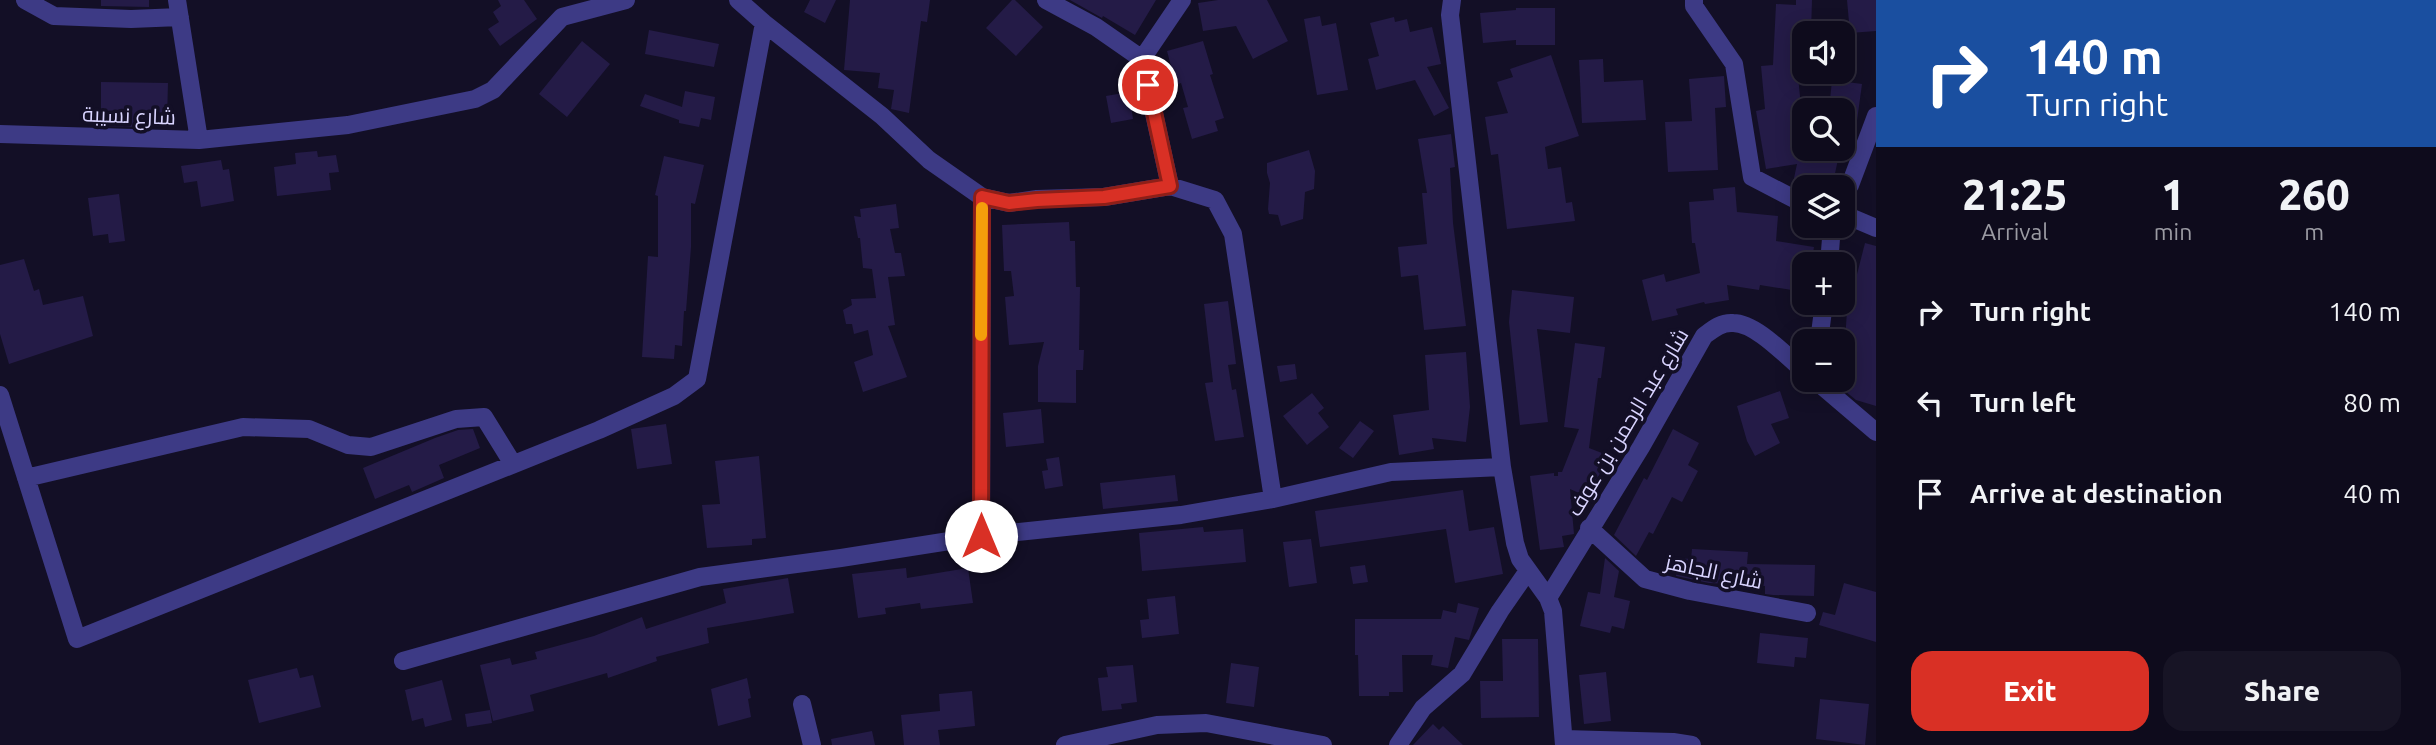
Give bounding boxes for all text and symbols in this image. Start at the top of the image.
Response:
map controls [1792,21,1855,392]
button: sound [1792,21,1855,84]
icon: right [1911,28,2002,119]
text: 140 m [2026,28,2163,83]
pin [1118,55,1178,115]
icon: arrive [1129,66,1167,104]
text: Turn right [2026,86,2168,122]
button: search [1792,98,1855,161]
street label: شارع نسيبة [82,101,176,132]
text: 21:25 [1962,171,2067,218]
text: 1 [2161,171,2185,218]
text: 260 [2279,171,2350,218]
button: layers [1792,175,1855,238]
text: Arrival [1981,219,2048,244]
text: min [2154,219,2192,244]
text: m [2304,219,2324,244]
button: + [1792,252,1855,315]
icon: right [1911,293,1949,331]
text: Turn right [1970,297,2091,326]
text: 140 m [2329,297,2401,326]
street label: شارع عبد الرحمن بن عوف [1561,324,1695,522]
button: − [1792,329,1855,392]
icon: left [1911,384,1949,422]
text: Turn left [1970,388,2076,417]
text: 80 m [2343,388,2401,417]
icon: arrive [1911,475,1949,513]
text: Arrive at destination [1970,479,2223,508]
text: 40 m [2343,479,2401,508]
position arrow [944,499,1018,573]
street label: شارع الجاهز [1662,549,1765,596]
button: Exit [1911,651,2149,731]
button: Share [2163,651,2401,731]

